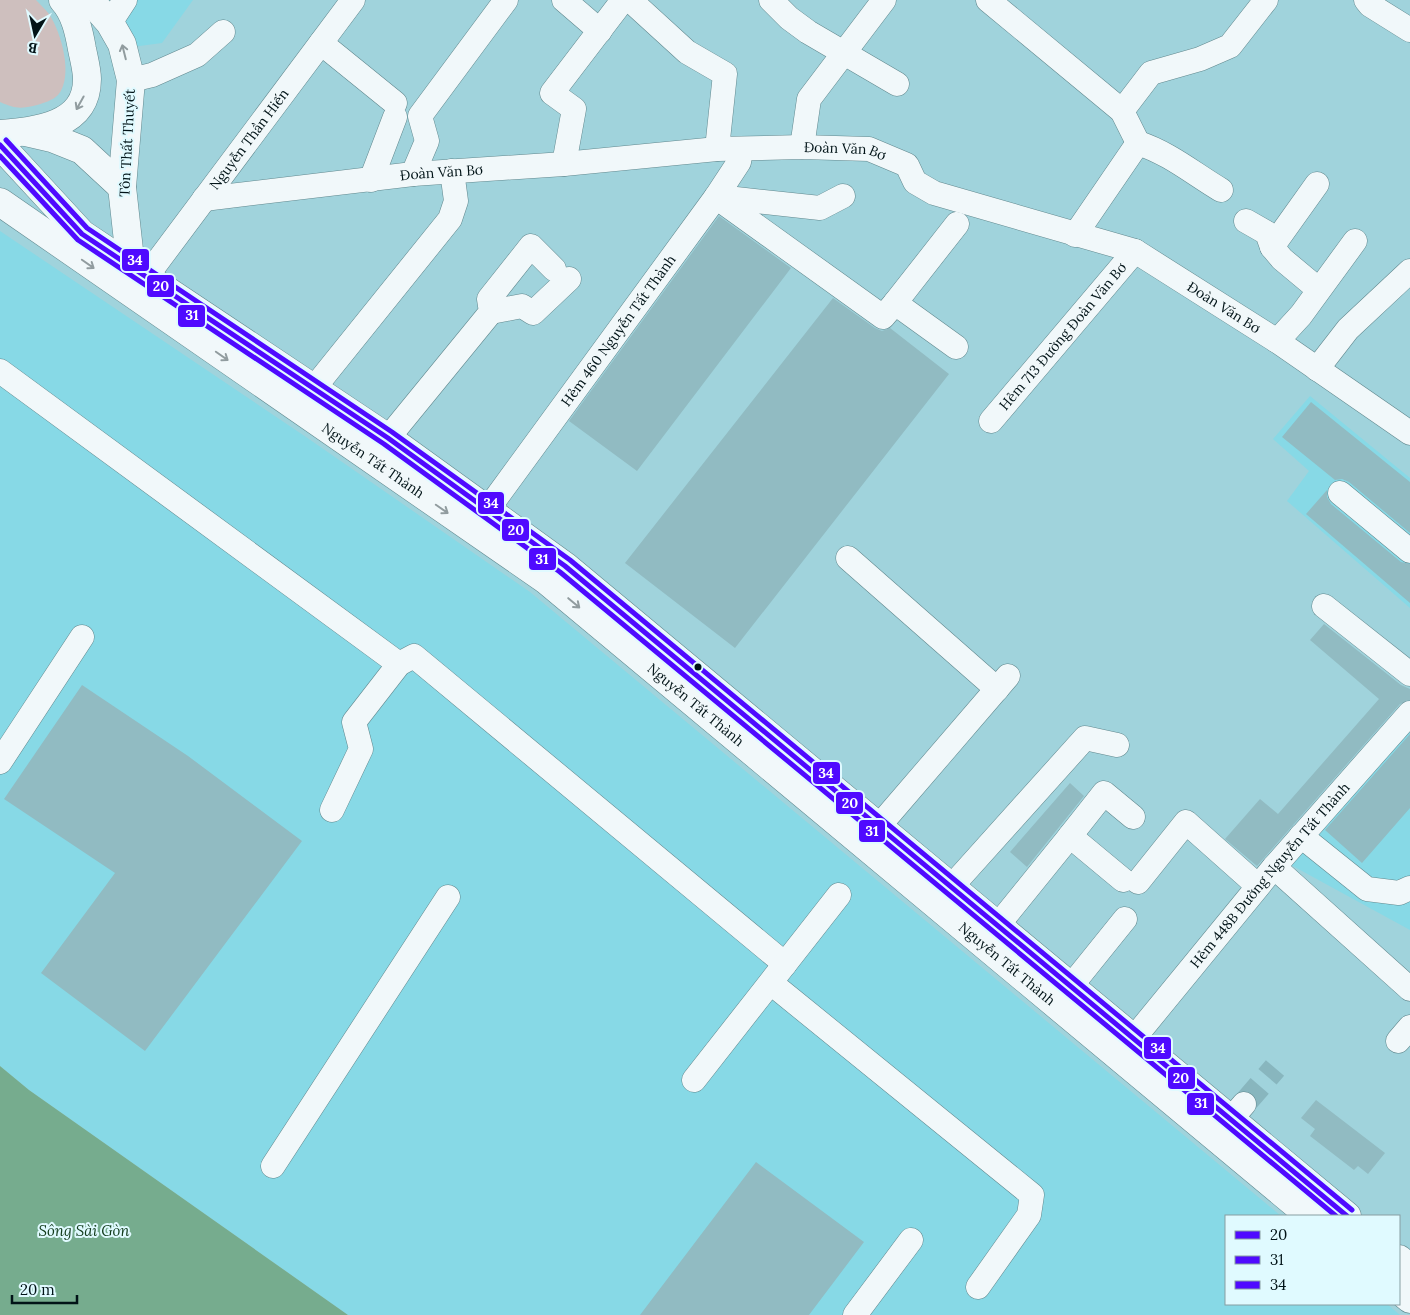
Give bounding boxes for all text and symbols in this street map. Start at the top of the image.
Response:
north arrow [10,10,60,60]
text: B [27,38,39,57]
one-way arrow [119,45,128,61]
street label: Nguyễn Thần Hiến [205,85,293,193]
street label: Tôn Thất Thuyết [115,88,139,198]
one-way arrow [75,95,85,110]
street label: Đoàn Văn Bơ [804,138,889,164]
street label: Đoàn Văn Bơ [399,160,484,184]
line badge: 34 [121,248,150,272]
text: 34 [127,251,143,269]
street label: Hẻm 460 Nguyễn Tất Thành [557,251,680,410]
one-way arrow [81,259,95,269]
street label: Hẻm 713 Đường Đoàn Văn Bơ [995,259,1130,414]
line badge: 20 [146,274,175,298]
text: 20 [153,277,169,295]
street label: Đoàn Văn Bơ [1184,277,1264,337]
line badge: 31 [177,304,206,328]
text: 31 [185,306,199,324]
one-way arrow [215,351,229,361]
street label: Nguyễn Tất Thành [319,419,428,502]
line badge: 34 [477,491,505,515]
text: 34 [483,494,499,512]
one-way arrow [435,503,449,514]
line badge: 20 [501,518,530,542]
text: 20 [508,521,524,539]
line badge: 31 [528,547,557,571]
text: 31 [535,550,549,568]
one-way arrow [567,598,580,609]
street label: Nguyễn Tất Thành [644,659,748,750]
unlabelled marker [693,662,703,672]
line badge: 34 [812,761,841,785]
text: 34 [818,764,834,782]
street label: Hẻm 448B Đường Nguyễn Tất Thành [1186,779,1353,972]
line badge: 20 [835,791,864,815]
text: 20 [842,794,858,812]
line badge: 31 [858,819,886,843]
text: 31 [865,822,879,840]
street label: Nguyễn Tất Thành [955,918,1059,1009]
line badge: 34 [1143,1036,1172,1060]
text: 34 [1150,1039,1166,1057]
line badge: 20 [1167,1066,1196,1090]
text: 20 [1173,1069,1189,1087]
line badge: 31 [1186,1092,1215,1116]
text: 31 [1194,1094,1208,1112]
legend [1225,1215,1400,1305]
water label: Sông Sài Gòn [38,1221,130,1240]
text: 20 [1270,1225,1287,1244]
text: 31 [1270,1250,1284,1269]
scale bar [12,1272,78,1304]
text: 34 [1270,1275,1287,1294]
text: 20 m [20,1280,55,1299]

